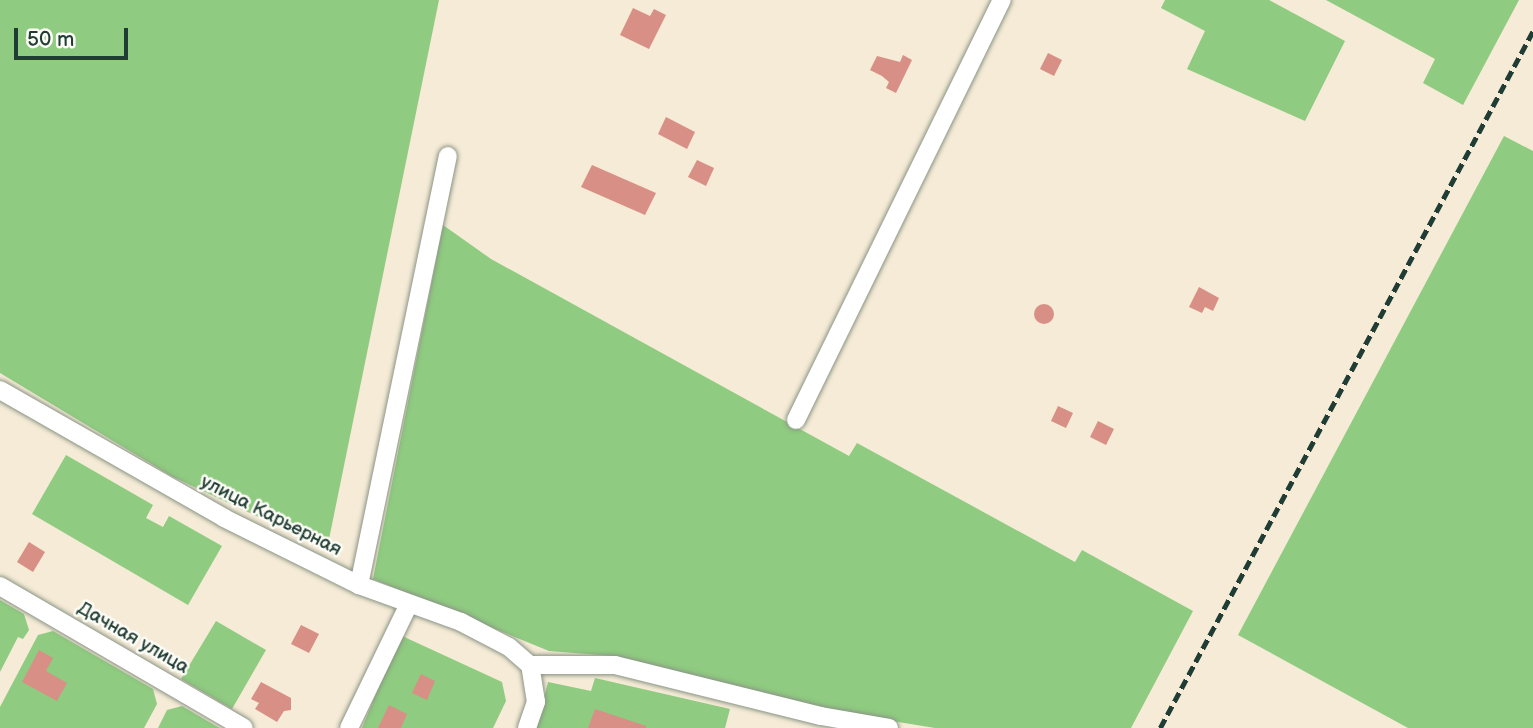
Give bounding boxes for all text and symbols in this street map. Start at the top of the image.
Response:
scale bar [18,14,131,58]
text: 50 m [27,27,74,52]
street label: улица Карьерная [197,471,345,561]
street label: Дачная улица [73,597,193,679]

